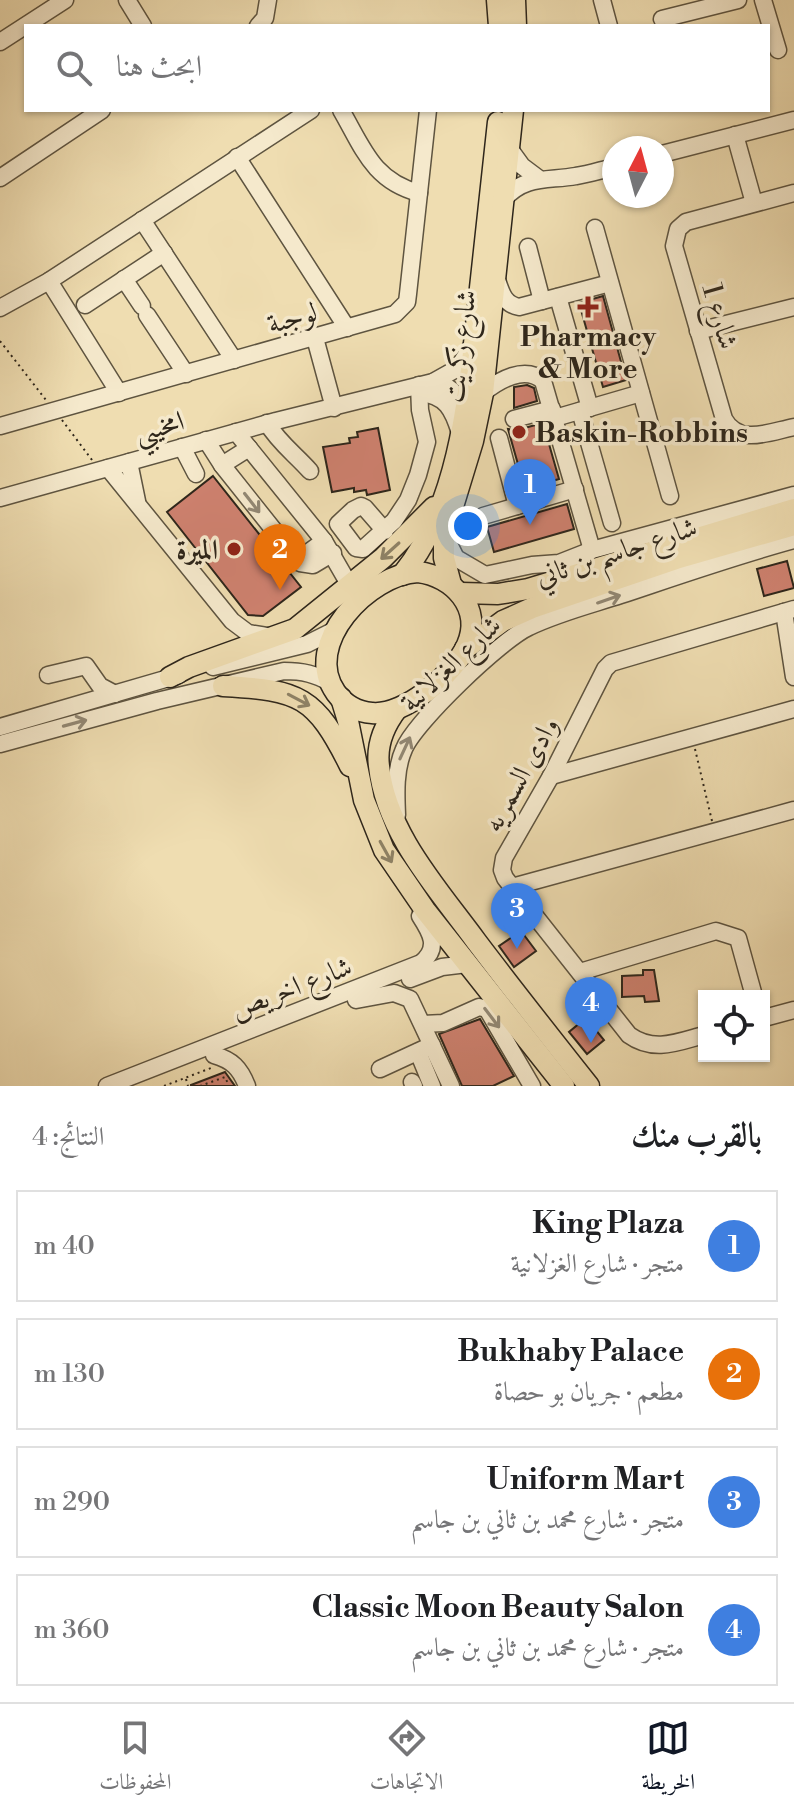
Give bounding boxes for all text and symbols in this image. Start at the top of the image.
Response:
search box [24,24,770,112]
icon: search [52,46,96,90]
text: ابحث هنا [116,48,202,86]
north arrow [602,136,674,208]
street label: شارع 1 [689,280,746,355]
street label: شارع زكريت [436,288,490,405]
street label: لوجبة [263,295,321,342]
marker: Pharmacy & More [579,298,597,316]
place label: Pharmacy & More [520,320,657,387]
street label: امخيبي [130,404,191,459]
place label: Baskin-Robbins [535,416,748,451]
marker: Baskin-Robbins [510,423,528,441]
pin: 1 [504,459,556,525]
one-way arrow [244,492,261,513]
your location [448,506,488,546]
street label: شارع جاسم بن ثاني [531,510,705,604]
pin: 2 [254,524,306,590]
place label: الميرة [176,533,218,568]
marker: الميرة [225,540,243,558]
one-way arrow [381,542,401,560]
one-way arrow [597,590,622,605]
street label: شارع الغزلانية [393,608,513,724]
one-way arrow [287,692,310,708]
street label: وادى السمريه [476,711,567,838]
one-way arrow [62,715,88,730]
one-way arrow [399,736,414,760]
one-way arrow [378,840,394,863]
pin: 3 [491,883,543,949]
street label: شارع اخريص [226,949,359,1032]
pin: 4 [565,977,617,1043]
map controls [698,990,770,1062]
button: locate [698,990,770,1062]
one-way arrow [483,1007,500,1028]
text: بالقرب منك [631,1115,762,1157]
text: النتائج: 4 [32,1121,104,1153]
text: King Plaza [532,1205,684,1243]
text: 40 m [34,1230,95,1262]
text: 1 [728,1230,740,1262]
text: متجر · شارع الغزلانية [511,1248,684,1280]
text: Bukhaby Palace [458,1333,684,1371]
text: 130 m [34,1358,105,1390]
text: 2 [726,1358,742,1390]
text: مطعم · جريان بو حصاة [494,1376,684,1408]
text: Uniform Mart [487,1461,684,1499]
text: 290 m [34,1486,110,1518]
text: 3 [726,1486,742,1518]
text: متجر · شارع محمد بن ثاني بن جاسم [410,1504,684,1536]
text: Classic Moon Beauty Salon [312,1589,684,1627]
text: 360 m [34,1614,110,1646]
text: 4 [725,1614,743,1646]
text: متجر · شارع محمد بن ثاني بن جاسم [410,1632,684,1664]
tab: المحفوظات [99,1716,172,1803]
tab: الاتجاهات [370,1716,443,1803]
tab: الخريطة [641,1716,695,1803]

